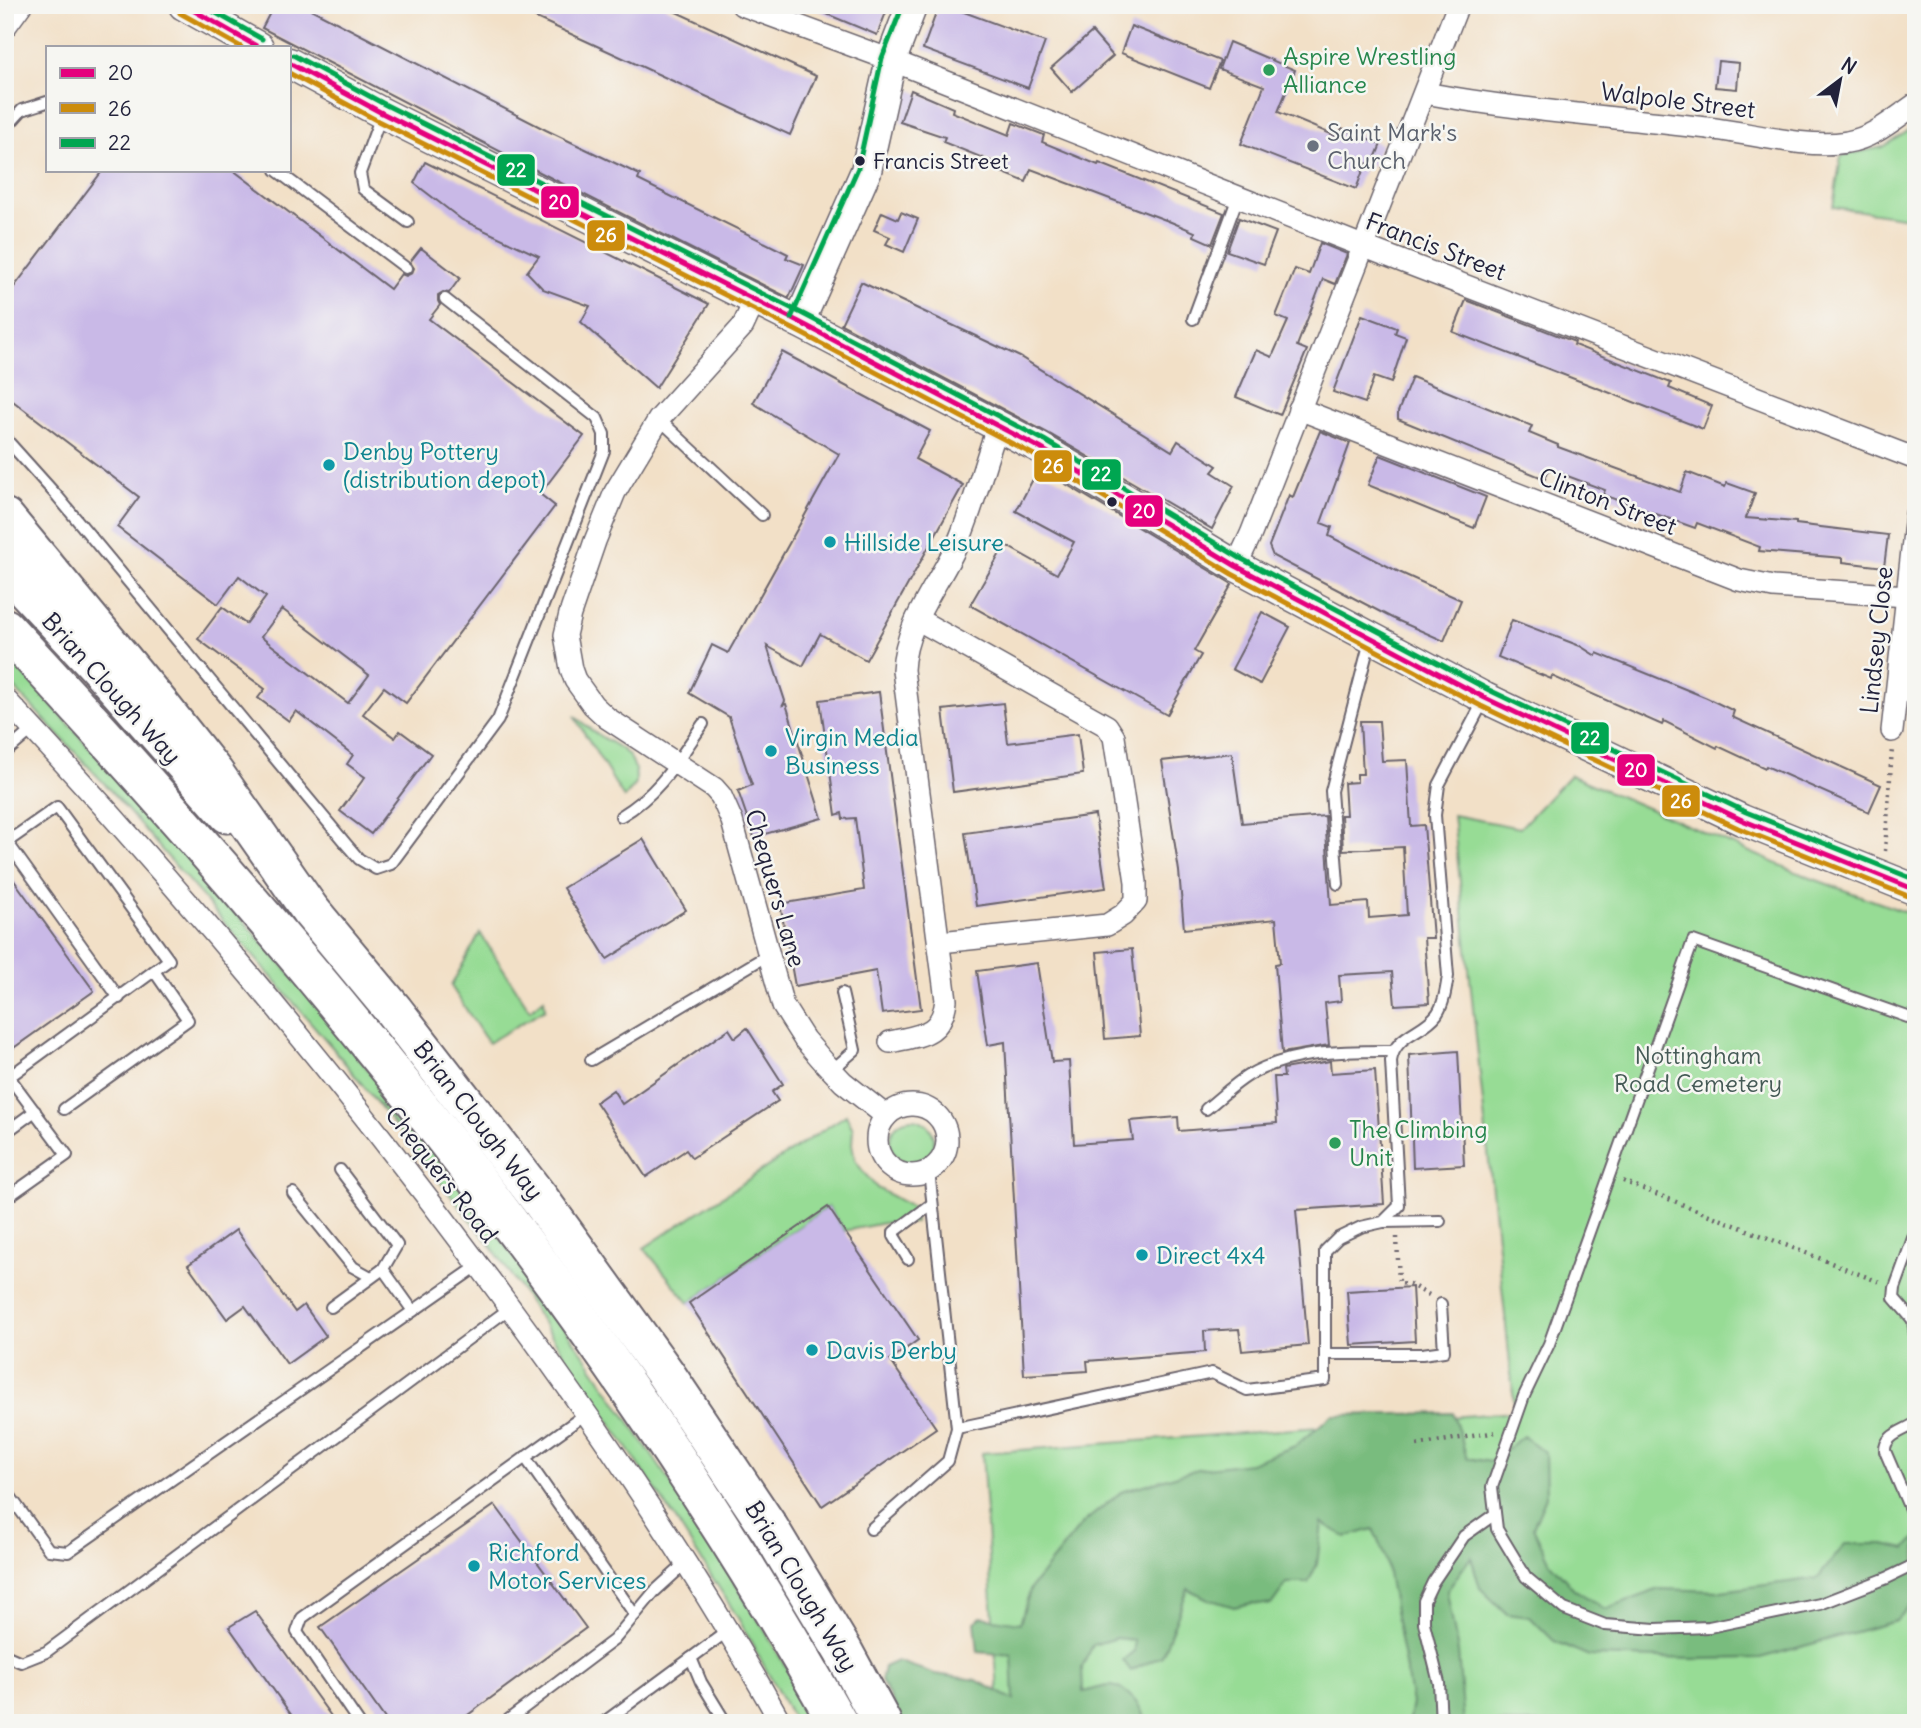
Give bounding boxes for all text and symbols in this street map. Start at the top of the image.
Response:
place label: Aspire Wrestling Alliance [1283,41,1456,99]
legend [46,46,290,172]
north arrow [1806,46,1876,116]
text: N [1837,52,1861,79]
text: 20 [108,59,133,86]
marker: Aspire Wrestling Alliance [1261,62,1277,78]
street label: Walpole Street [1599,76,1757,124]
text: 26 [108,95,132,122]
place label: Saint Mark's Church [1327,117,1457,175]
text: 22 [108,129,131,156]
marker: Saint Mark's Church [1305,138,1321,154]
place label: Francis Street [873,147,1009,175]
line badge: 22 [496,153,536,187]
marker: Francis Street [853,154,867,168]
text: 22 [506,158,526,182]
line badge: 20 [540,185,580,219]
text: 20 [549,190,571,214]
street label: Francis Street [1362,205,1510,287]
line badge: 26 [586,219,626,252]
text: 26 [595,223,617,247]
place label: Denby Pottery (distribution depot) [343,436,546,494]
line badge: 26 [1033,449,1073,483]
text: 26 [1042,454,1064,478]
marker: Denby Pottery (distribution depot) [321,457,337,473]
line badge: 22 [1081,458,1122,491]
street label: Clinton Street [1535,461,1681,541]
text: 22 [1091,462,1111,486]
line badge: 20 [1124,494,1164,528]
unlabelled marker [1105,495,1119,509]
text: 20 [1133,499,1155,523]
place label: Hillside Leisure [844,527,1004,557]
marker: Hillside Leisure [822,534,838,550]
street label: Lindsey Close [1853,565,1899,715]
street label: Brian Clough Way [36,606,188,770]
line badge: 22 [1570,721,1610,755]
place label: Virgin Media Business [785,722,919,780]
text: 22 [1580,726,1600,750]
marker: Virgin Media Business [763,743,779,759]
line badge: 20 [1616,753,1656,787]
text: 20 [1625,758,1647,782]
line badge: 26 [1661,784,1701,818]
text: 26 [1670,789,1692,813]
street label: Chequers Lane [739,806,813,970]
street label: Brian Clough Way [407,1034,551,1206]
park label: Nottingham Road Cemetery [1614,1040,1782,1098]
street label: Chequers Road [379,1100,505,1248]
place label: The Climbing Unit [1349,1114,1488,1172]
marker: The Climbing Unit [1327,1135,1343,1151]
place label: Direct 4x4 [1156,1240,1266,1270]
marker: Direct 4x4 [1134,1247,1150,1263]
place label: Davis Derby [826,1335,957,1365]
marker: Davis Derby [804,1342,820,1358]
street label: Brian Clough Way [739,1495,865,1677]
place label: Richford Motor Services [488,1537,646,1595]
marker: Richford Motor Services [466,1558,482,1574]

